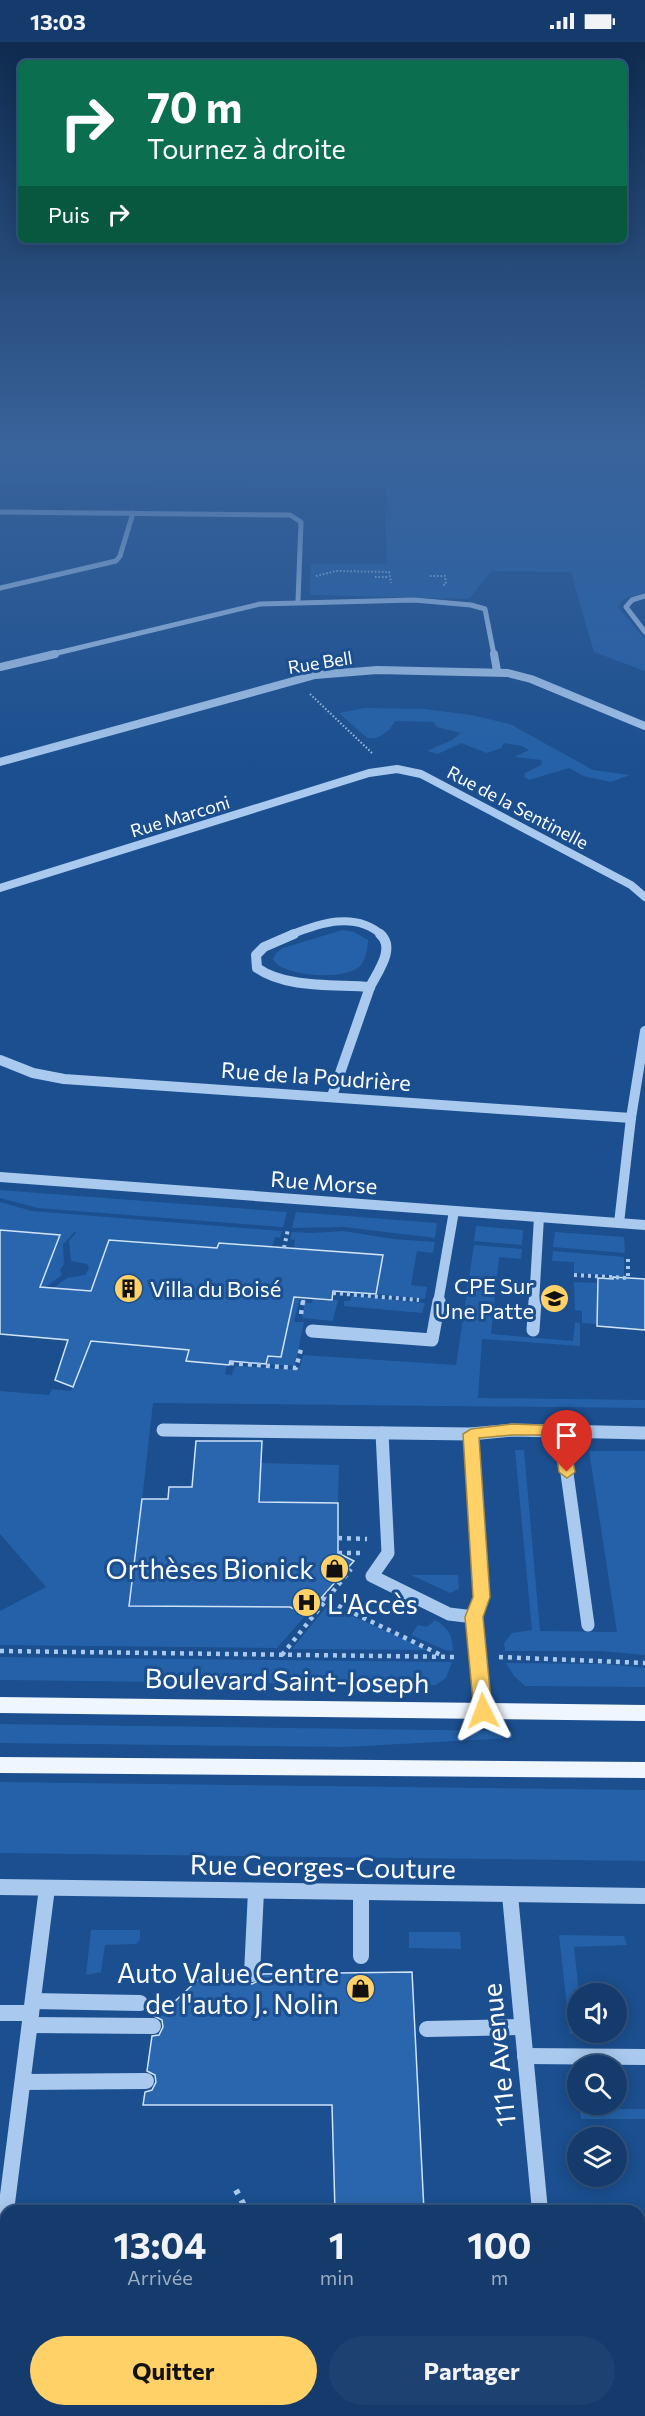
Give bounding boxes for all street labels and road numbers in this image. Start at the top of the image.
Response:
street label: Rue Bell [286,646,354,678]
street label: Rue de la Sentinelle [444,761,592,853]
street label: Rue Marconi [128,790,232,842]
street label: Rue de la Poudrière [220,1056,412,1096]
street label: Rue Morse [270,1165,378,1199]
street label: Boulevard Saint-Joseph [144,1661,430,1699]
street label: Rue Georges-Couture [190,1847,456,1885]
street label: 111e Avenue [474,1982,522,2128]

